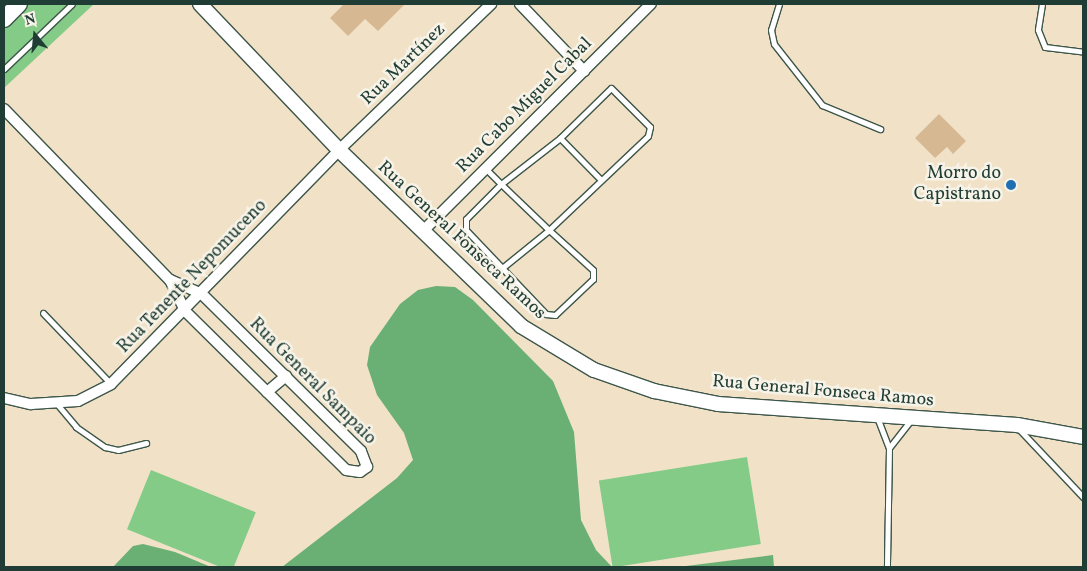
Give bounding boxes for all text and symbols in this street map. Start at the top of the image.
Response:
north arrow [10,10,60,60]
text: N [23,10,38,31]
street label: Rua Martínez [358,20,450,110]
street label: Rua Cabo Miguel Cabal [453,34,597,178]
street label: Rua General Fonseca Ramos [372,157,550,325]
place label: Morro do Capistrano [914,164,1001,206]
marker: Morro do Capistrano [1005,179,1017,191]
street label: Rua Tenente Nepomuceno [114,195,272,359]
street label: Rua General Sampaio [244,314,380,450]
street label: Rua General Fonseca Ramos [711,372,935,412]

